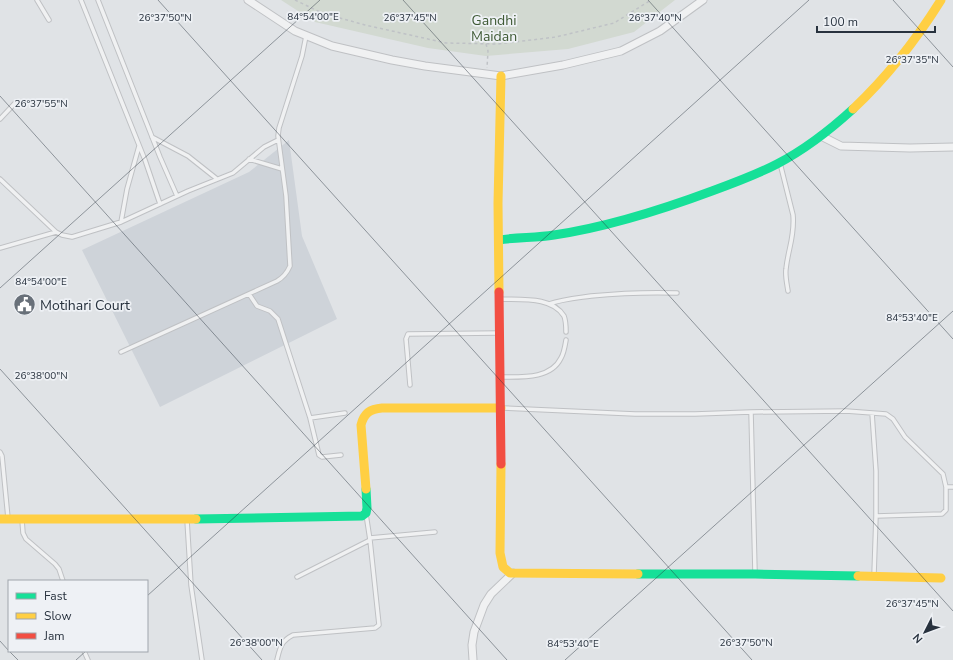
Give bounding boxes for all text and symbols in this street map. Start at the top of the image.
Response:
scale bar [817,8,935,34]
text: 84°54'00"E [287,10,339,24]
text: 26°37'50"N [138,11,192,25]
text: 26°37'45"N [383,11,437,25]
park label: Gandhi Maidan [471,11,517,46]
text: 26°37'40"N [628,11,682,25]
text: 100 m [823,14,858,30]
text: 26°37'35"N [885,53,939,67]
text: 26°37'55"N [14,97,68,111]
text: 84°54'00"E [15,275,67,289]
public building icon: Motihari Court [11,292,37,318]
place label: Motihari Court [40,296,130,315]
text: 84°53'40"E [886,311,938,325]
text: 26°38'00"N [14,369,68,383]
legend [8,580,148,652]
text: Fast [44,588,67,604]
text: 26°37'45"N [885,597,939,611]
text: Slow [44,608,72,624]
north arrow [905,612,945,652]
text: Jam [43,628,65,644]
text: N [910,630,926,646]
text: 26°38'00"N [229,636,283,650]
text: 26°37'50"N [719,636,773,650]
text: 84°53'40"E [547,637,599,651]

